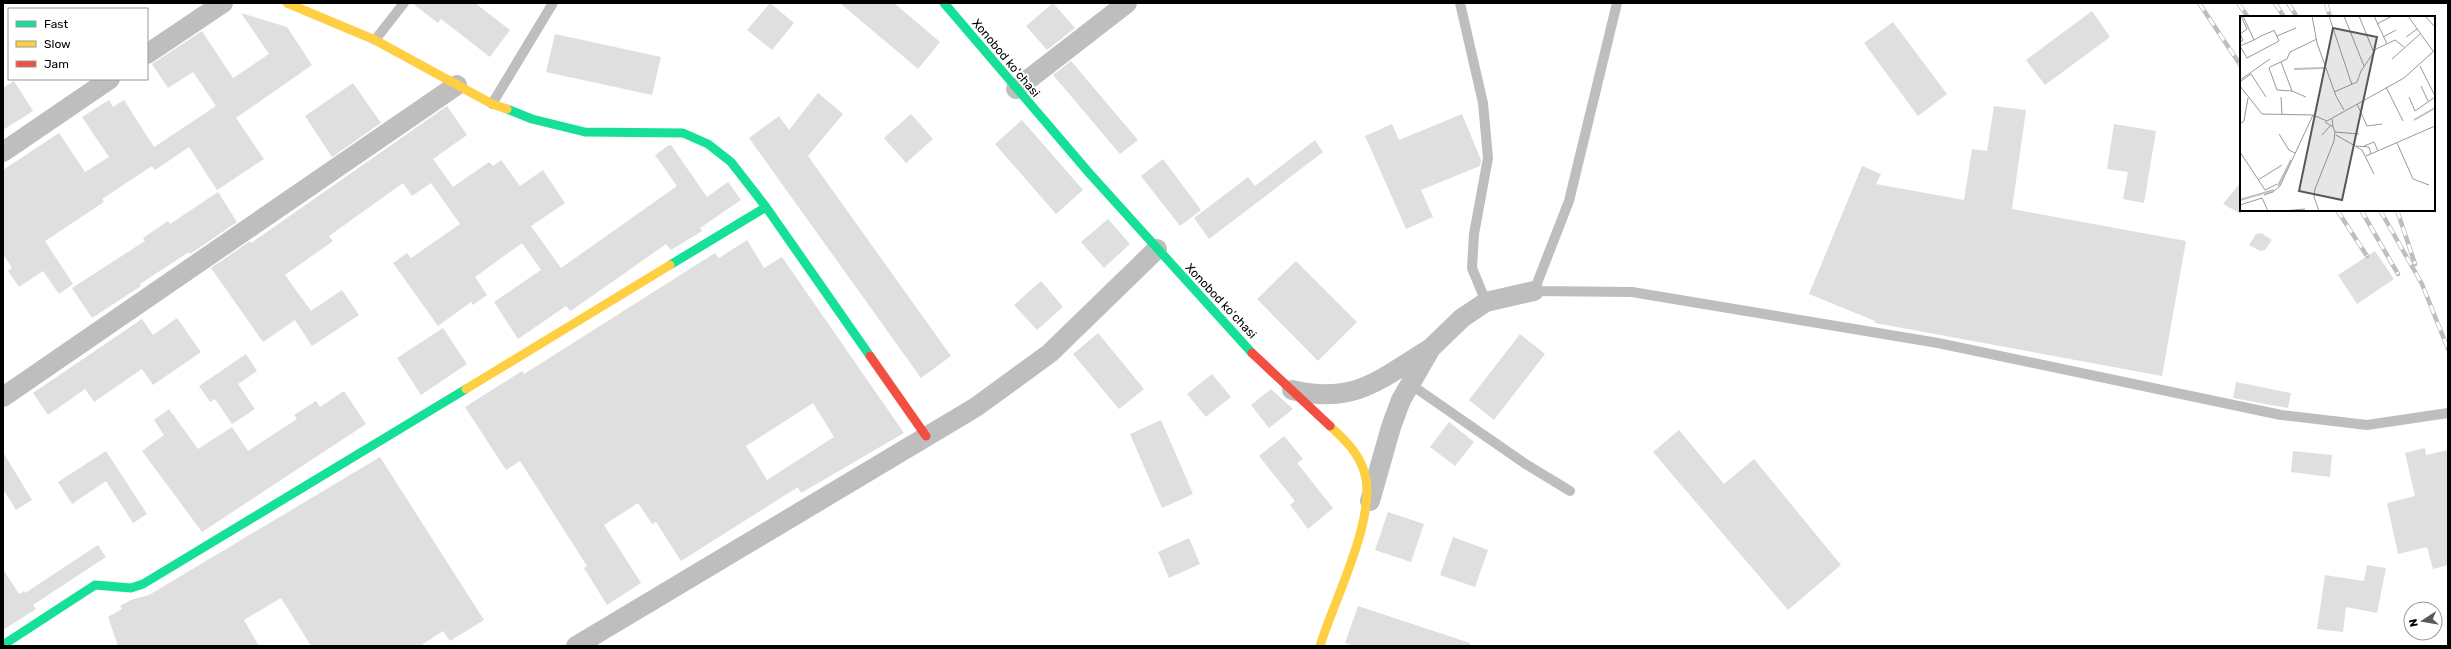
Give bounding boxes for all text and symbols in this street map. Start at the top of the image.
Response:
legend [8,8,148,80]
street label: Xonobod koʻchasi [969,16,1043,100]
inset map [2240,16,2435,211]
text: Fast [44,17,68,31]
text: Slow [44,37,71,51]
text: Jam [44,57,69,71]
street label: Xonobod koʻchasi [1183,261,1259,341]
north arrow [2403,601,2443,641]
text: N [2407,618,2421,628]

